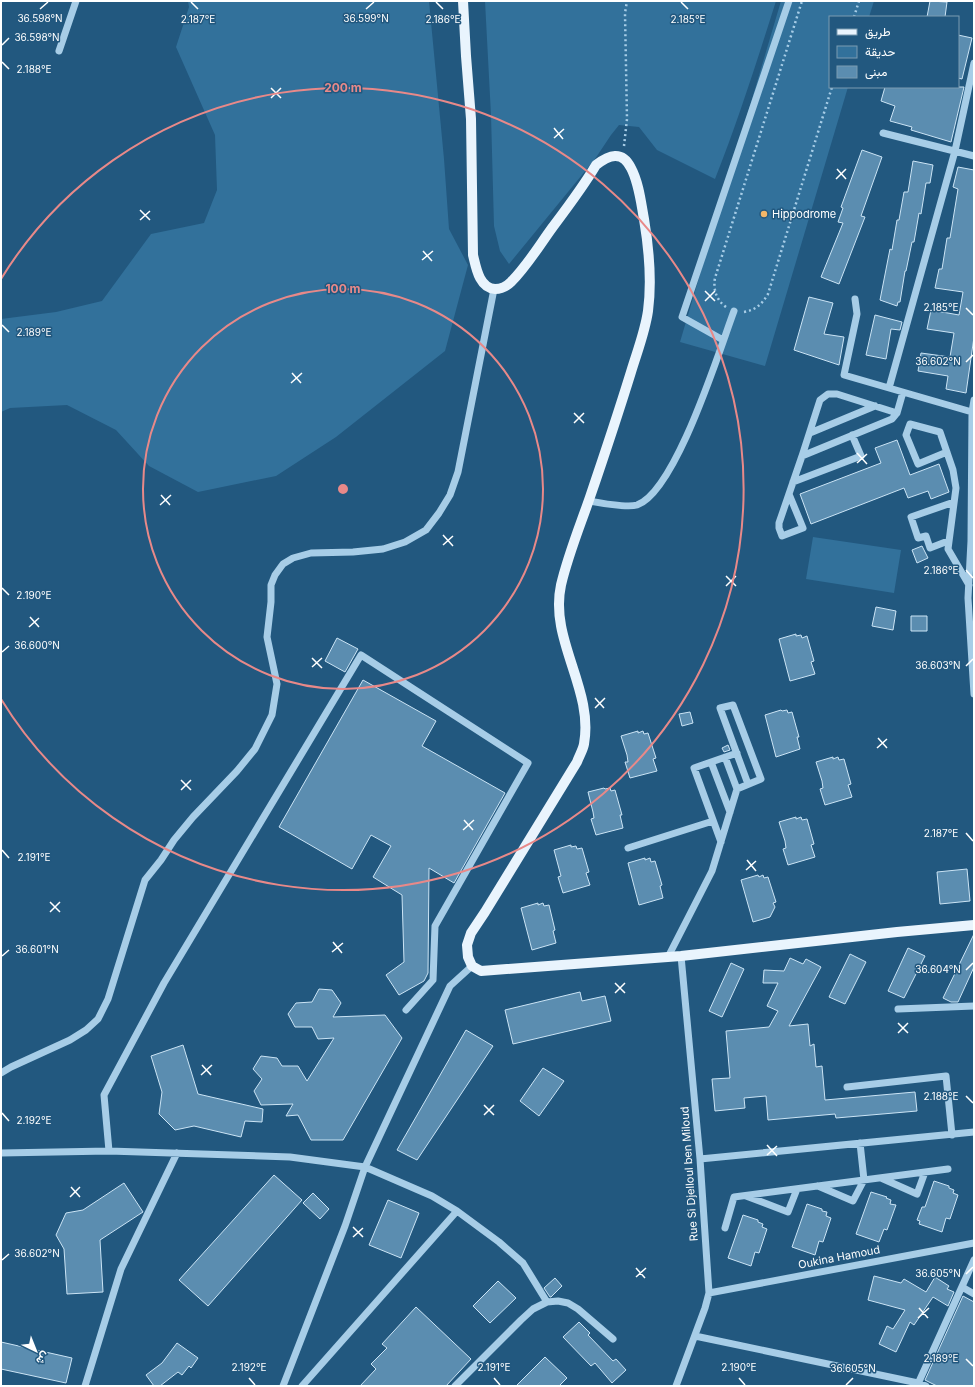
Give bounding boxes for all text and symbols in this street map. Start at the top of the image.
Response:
text: 36.598°N [17,12,63,24]
text: 36.599°N [343,12,389,24]
text: 2.187°E [181,13,215,25]
text: 2.186°E [425,13,461,25]
text: 2.185°E [670,13,706,25]
legend [829,16,959,88]
text: طريق [865,24,891,40]
text: 36.598°N [14,31,60,43]
text: حديقة [865,44,895,59]
text: 2.188°E [17,63,51,75]
text: مبنى [865,64,887,80]
text: 200 m [324,80,362,95]
place label: Hippodrome [772,207,836,221]
marker: Hippodrome [759,209,769,219]
text: 100 m [325,281,361,296]
text: 2.185°E [923,301,959,313]
text: 2.189°E [16,326,52,338]
text: 36.602°N [915,355,961,367]
centre of rings [336,482,350,496]
text: 2.186°E [923,564,959,576]
text: 2.190°E [16,589,52,601]
text: 36.600°N [14,639,60,651]
text: 36.603°N [915,659,961,671]
text: 2.187°E [924,827,958,839]
text: 2.191°E [17,851,51,863]
text: 36.601°N [15,943,59,955]
text: 36.604°N [915,963,961,975]
text: 2.188°E [924,1090,958,1102]
street label: Rue Si Djelloul ben Miloud [677,1106,701,1242]
text: 2.192°E [16,1114,52,1126]
street label: Oukina Hamoud [797,1242,881,1272]
text: 36.602°N [14,1247,60,1259]
text: 36.605°N [915,1267,961,1279]
north arrow [16,1331,56,1371]
text: ش [33,1349,52,1368]
text: 2.189°E [923,1352,959,1364]
text: 2.192°E [231,1361,267,1373]
text: 2.191°E [477,1361,511,1373]
text: 2.190°E [721,1361,757,1373]
text: 36.605°N [830,1362,876,1374]

